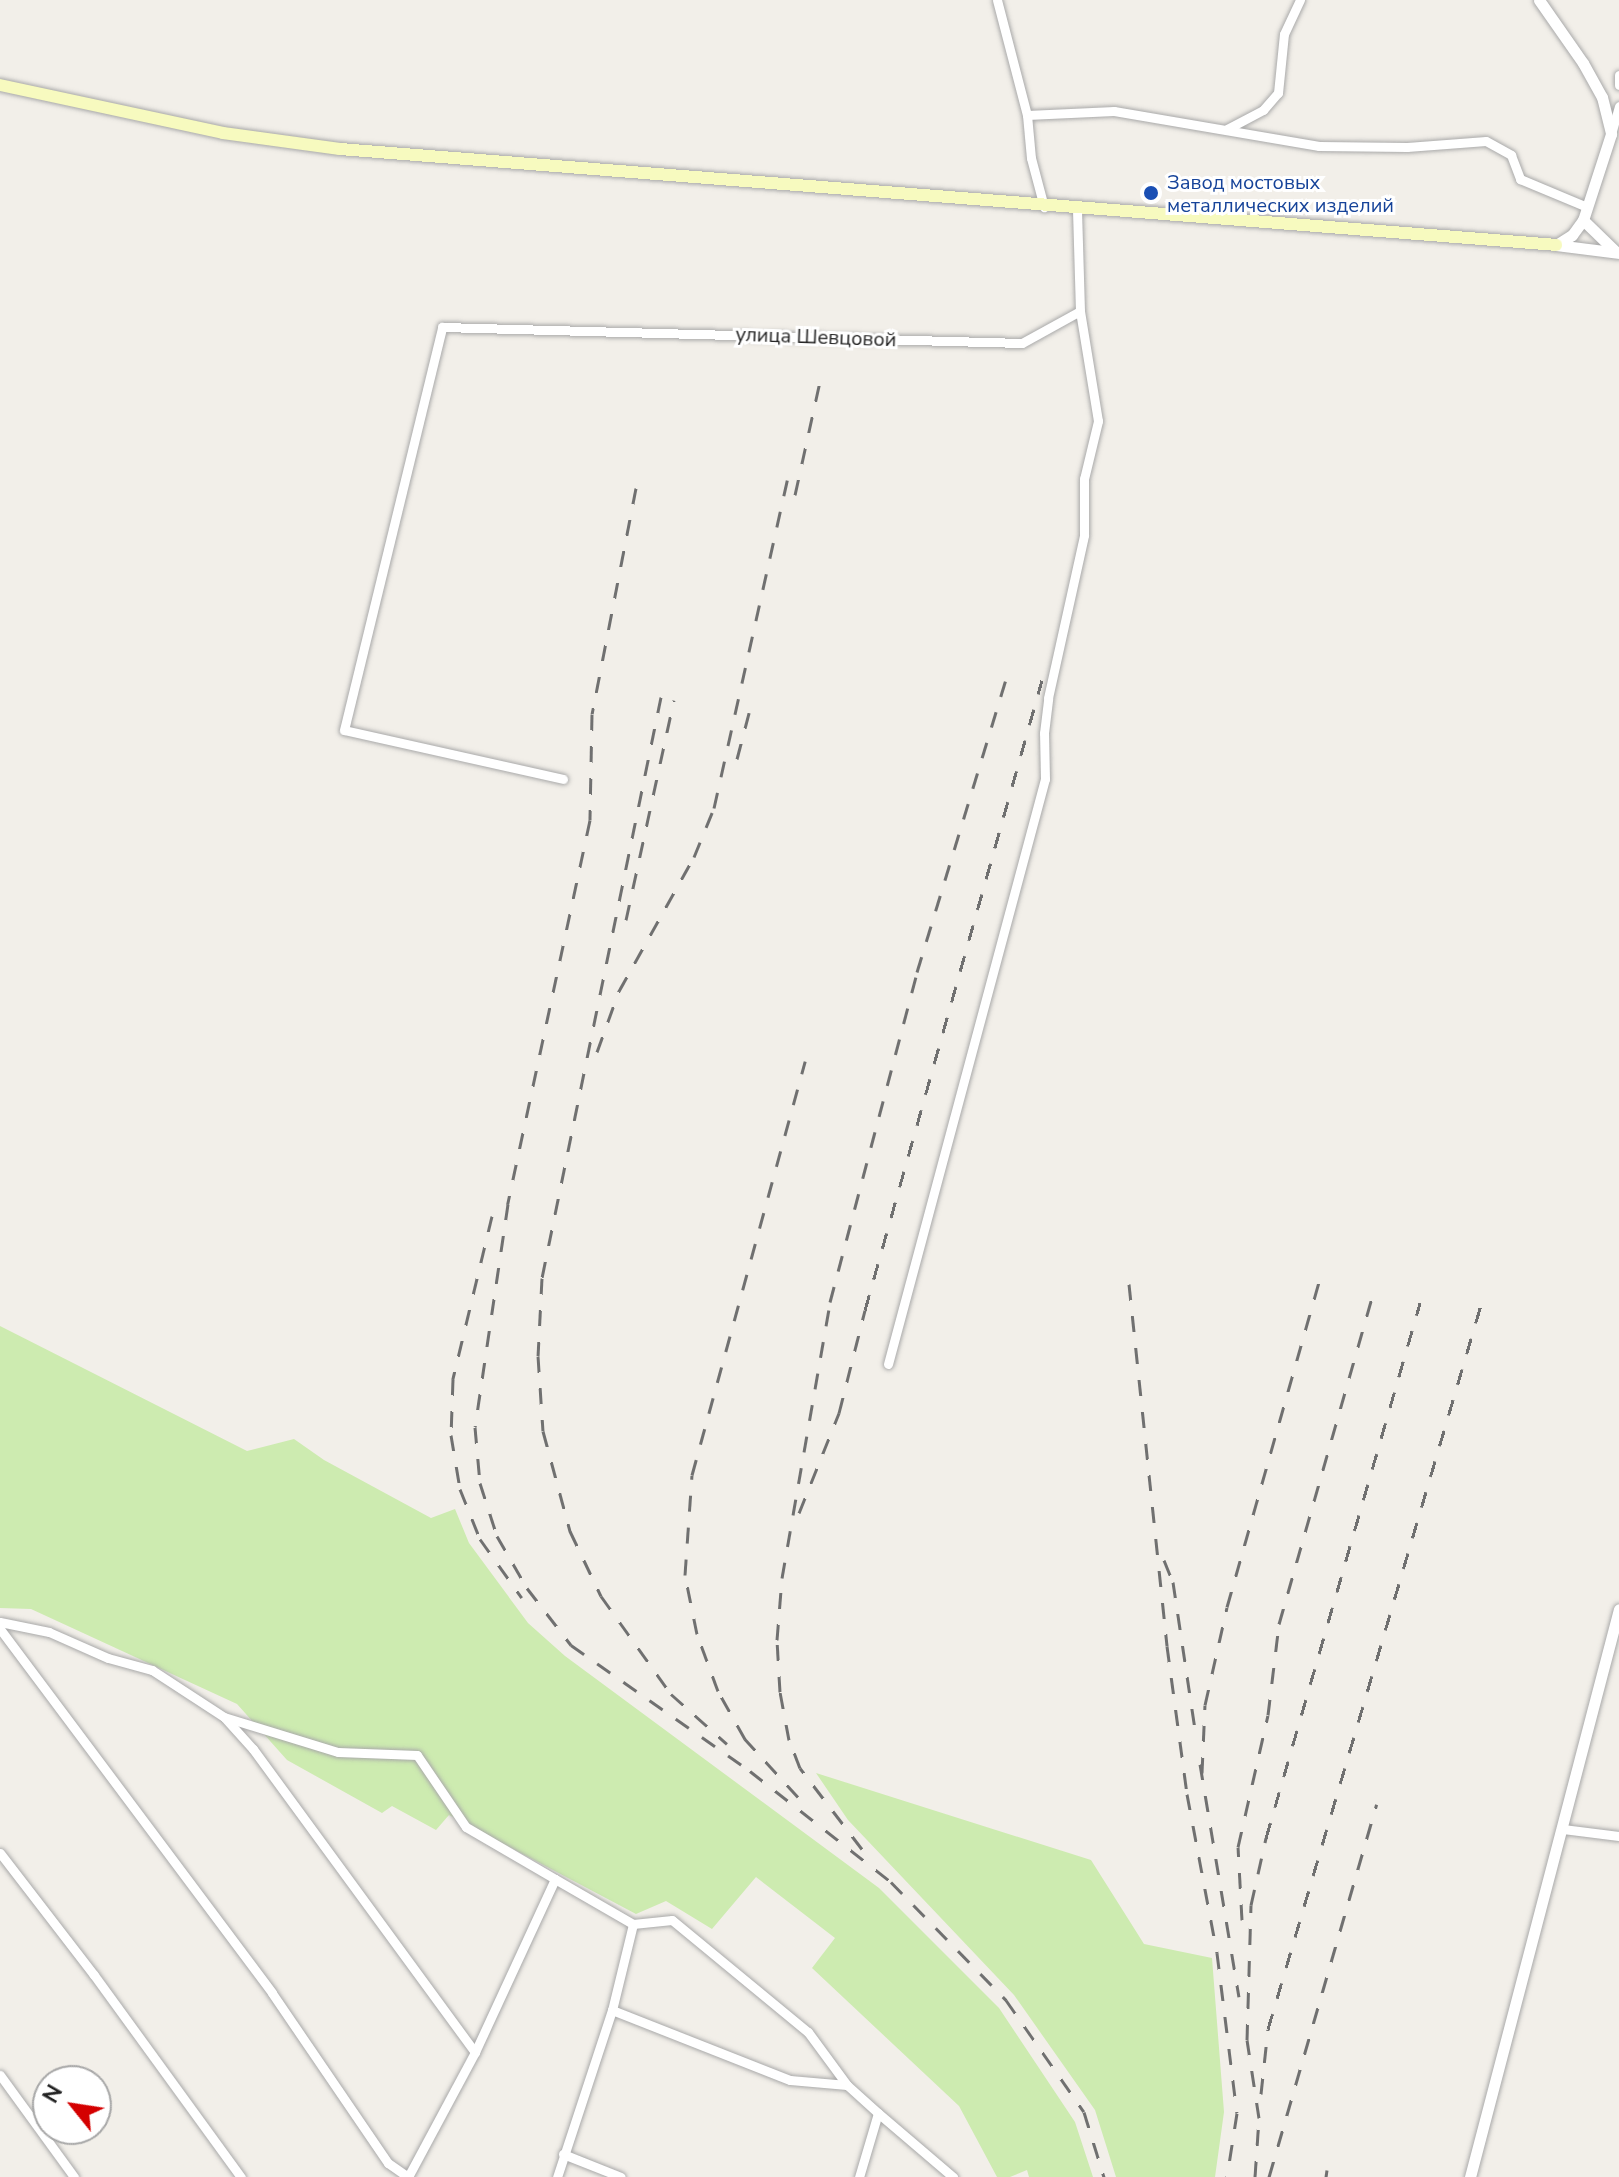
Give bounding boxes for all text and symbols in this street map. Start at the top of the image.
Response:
place label: Завод мостовых металлических изделий [1167,170,1394,217]
marker: Завод мостовых металлических изделий [1142,184,1160,202]
street label: улица Шевцовой [735,322,897,352]
north arrow [32,2065,112,2145]
text: N [36,2079,70,2109]

